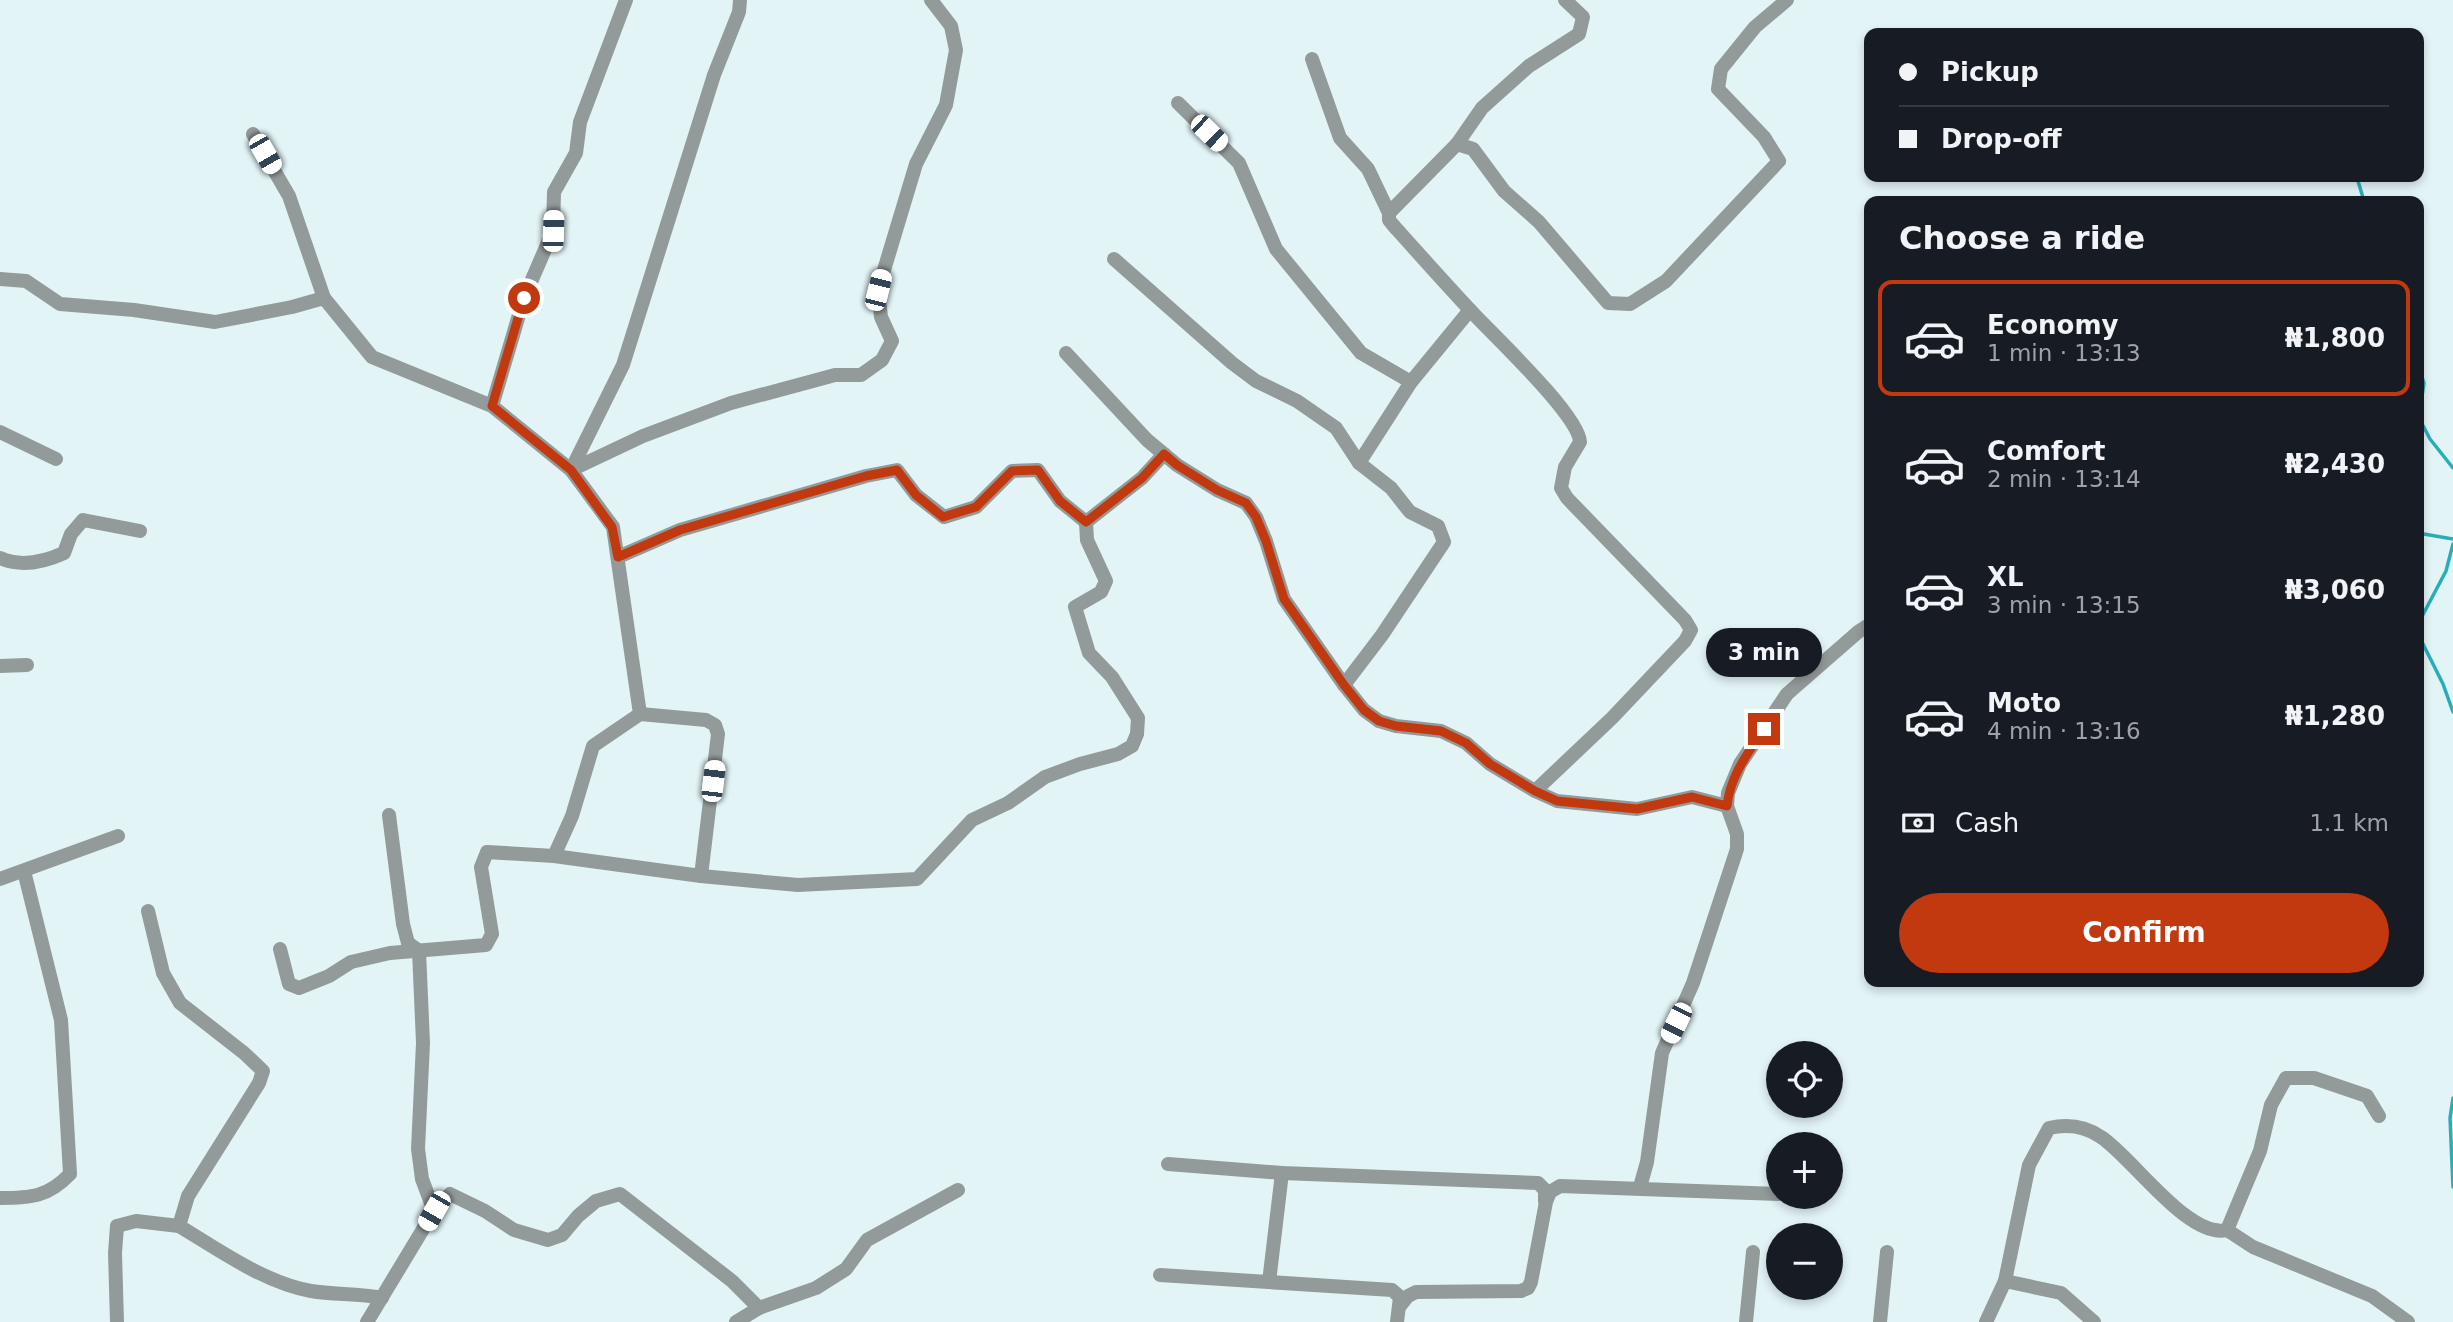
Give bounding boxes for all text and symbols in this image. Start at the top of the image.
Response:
text: Pickup [1941,57,2039,87]
car [1187,111,1232,155]
text: Drop-off [1941,124,2062,154]
car [246,131,285,177]
car [542,210,565,252]
text: Choose a ride [1899,219,2145,257]
car [863,267,894,313]
route start [508,282,540,314]
icon: car [1903,307,1966,370]
text: Economy [1987,310,2118,340]
text: ₦1,800 [2285,323,2385,353]
text: 1 min · 13:13 [1987,340,2141,366]
icon: car [1903,433,1966,496]
text: Comfort [1987,436,2105,466]
text: ₦2,430 [2285,449,2385,479]
text: 2 min · 13:14 [1987,466,2141,492]
icon: car [1903,559,1966,622]
text: XL [1987,562,2024,592]
text: ₦3,060 [2285,575,2385,605]
text: 3 min · 13:15 [1987,592,2141,618]
callout: 3 min [1706,628,1822,676]
text: 3 min [1728,639,1800,665]
icon: car [1903,685,1966,748]
text: Moto [1987,688,2061,718]
text: ₦1,280 [2285,701,2385,731]
route end [1748,713,1780,745]
text: 4 min · 13:16 [1987,718,2141,744]
car [701,759,726,803]
icon: cash [1899,804,1937,842]
text: Cash [1955,808,2019,838]
text: 1.1 km [2309,810,2389,836]
button: Confirm [1899,893,2389,973]
car [1658,1000,1695,1046]
map controls [1766,1041,1843,1300]
button: locate [1766,1041,1843,1118]
button: + [1766,1132,1843,1209]
car [415,1188,454,1234]
button: − [1766,1223,1843,1300]

